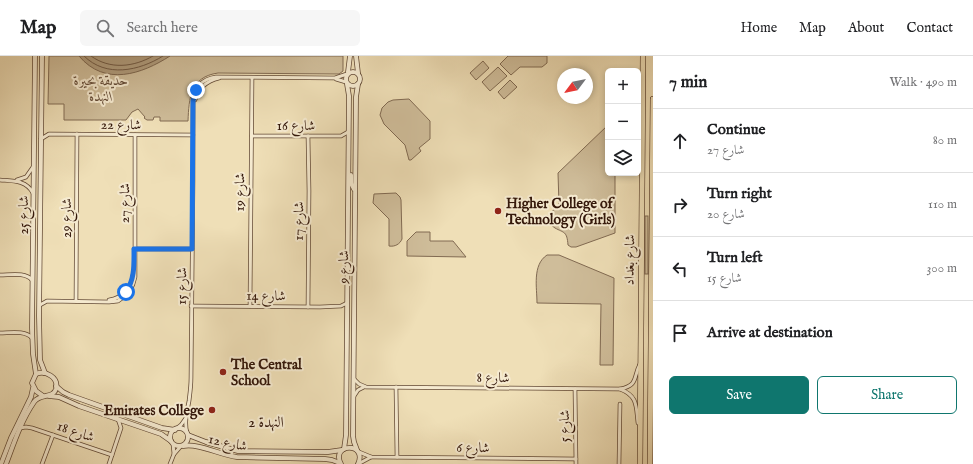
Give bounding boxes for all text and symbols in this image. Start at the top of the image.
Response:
search box [80,10,360,46]
text: Map [20,16,56,40]
icon: search [94,17,116,39]
text: Search here [126,18,198,37]
text: Home [741,19,777,37]
text: Map [799,19,826,37]
text: About [848,19,884,37]
text: Contact [906,19,953,37]
north arrow [557,68,593,104]
map controls [605,68,641,176]
button: + [605,68,641,104]
park label: حديقة بحيرة النهدة [73,72,128,106]
text: 7 min [669,72,707,93]
text: Walk · 490 m [889,74,957,91]
route end [187,81,205,99]
button: − [605,104,641,140]
street label: شارع 22 [101,116,141,136]
street label: شارع 16 [277,117,315,137]
text: Continue [707,120,765,139]
icon: ahead [669,130,691,152]
text: 80 m [933,132,957,149]
button: layers [605,140,641,176]
text: شارع 27 [707,142,744,159]
street label: شارع 19 [231,172,251,212]
street label: شارع 27 [116,183,136,223]
text: Turn right [707,184,772,203]
icon: right [669,194,691,216]
street label: شارع 25 [15,195,35,234]
place label: Higher College of Technology (Girls) [505,195,616,229]
text: 110 m [928,196,957,213]
street label: شارع 29 [58,198,78,238]
street label: شارع 17 [290,201,310,241]
marker: Higher College of Technology (Girls) [493,206,503,216]
text: شارع 20 [707,206,745,223]
street label: شارع بغداد [621,234,641,286]
text: Turn left [707,248,763,267]
street label: شارع 9 [335,250,355,285]
icon: left [669,258,691,280]
text: 300 m [926,260,957,277]
street label: شارع 15 [173,267,193,305]
text: شارع 15 [707,270,742,287]
route start [117,283,135,301]
street label: شارع 14 [246,287,286,307]
icon: arrive [669,322,691,344]
text: Arrive at destination [707,323,833,342]
place label: The Central School [230,356,303,390]
marker: The Central School [218,367,228,377]
street label: شارع 8 [476,369,510,389]
button: Save [669,376,809,414]
button: Share [817,376,957,414]
place label: Emirates College [104,402,205,420]
marker: Emirates College [207,405,217,415]
street label: شارع 5 [556,410,576,442]
district label: النهدة 2 [248,413,284,432]
street label: شارع 18 [54,417,97,449]
street label: شارع 12 [206,430,249,458]
street label: شارع 6 [456,439,490,459]

